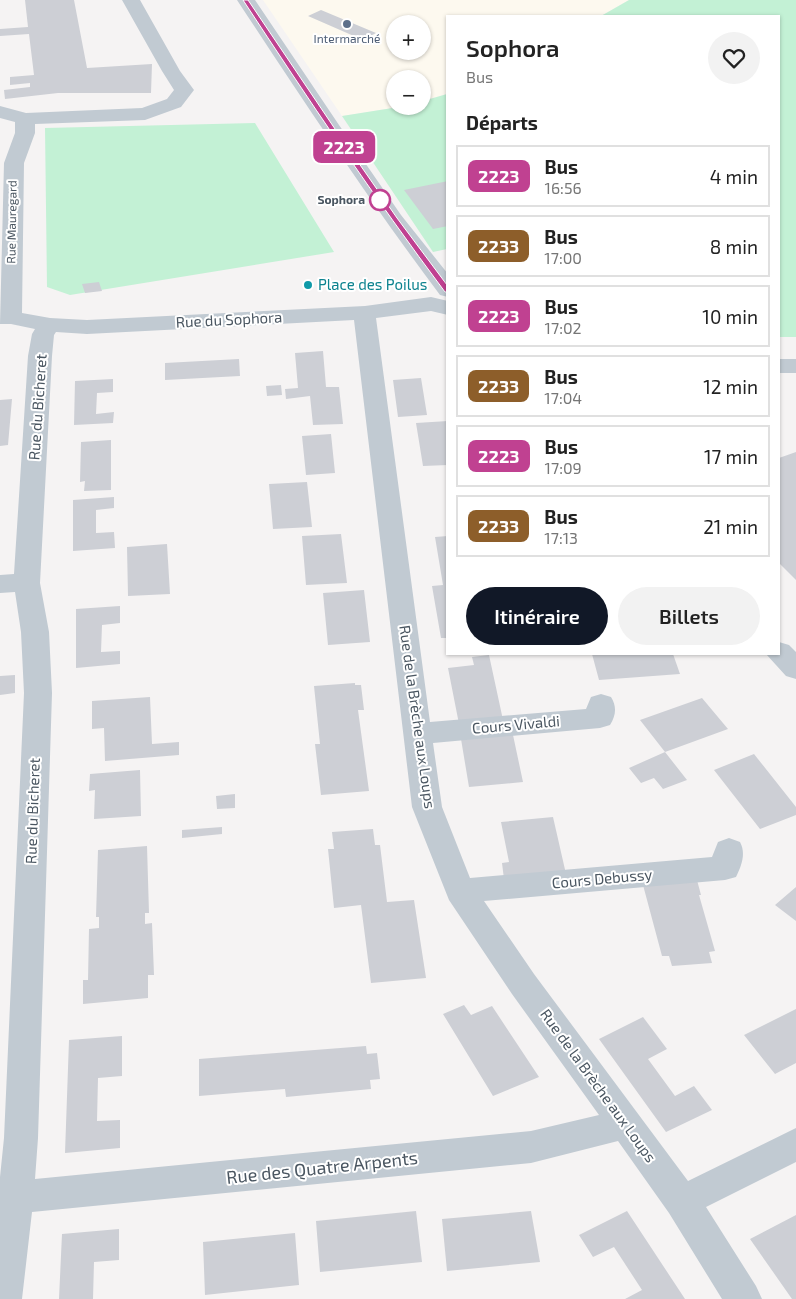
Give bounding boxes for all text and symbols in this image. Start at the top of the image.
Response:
map controls [386,15,431,115]
button: + [386,15,431,60]
marker: Intermarché [341,18,353,30]
place label: Intermarché [314,31,381,45]
button: heart [708,32,760,84]
text: Sophora [466,33,560,62]
text: Bus [466,67,493,86]
button: − [386,70,431,115]
text: Départs [466,111,538,134]
line badge: 2223 [309,131,379,163]
text: 2223 [323,136,365,158]
text: Bus [545,155,578,178]
text: 2223 [478,165,520,187]
text: 4 min [710,165,758,188]
text: 16:56 [545,178,582,197]
street label: Rue Mauregard [3,180,19,264]
marker: Sophora [369,189,391,211]
place label: Sophora [317,192,365,206]
text: Bus [544,225,578,248]
text: 2233 [478,235,519,257]
text: 8 min [710,235,758,258]
text: 17:00 [544,248,582,267]
place label: Place des Poilus [318,275,427,293]
marker: Place des Poilus [302,279,314,291]
text: Bus [545,295,578,318]
text: 2223 [478,305,520,327]
text: 10 min [702,305,758,328]
street label: Rue du Sophora [175,307,283,331]
text: 17:02 [545,318,582,337]
street label: Rue du Bicheret [24,353,50,461]
text: Bus [544,365,578,388]
text: 2233 [478,375,519,397]
text: 12 min [703,375,758,398]
text: 17:04 [544,388,582,407]
text: Bus [545,435,578,458]
text: 2223 [478,445,520,467]
text: 17 min [704,445,758,468]
text: 17:09 [545,458,582,477]
text: Bus [544,505,578,528]
text: 2233 [478,515,519,537]
text: 21 min [703,515,758,538]
text: 17:13 [544,528,578,547]
button: Itinéraire [466,587,608,645]
button: Billets [618,587,760,645]
street label: Rue de la Brèche aux Loups [396,624,440,810]
street label: Cours Vivaldi [471,711,561,737]
street label: Rue du Bicheret [21,757,43,864]
street label: Cours Debussy [551,865,653,891]
street label: Rue de la Brèche aux Loups [537,1005,660,1166]
street label: Rue des Quatre Arpents [225,1146,419,1188]

